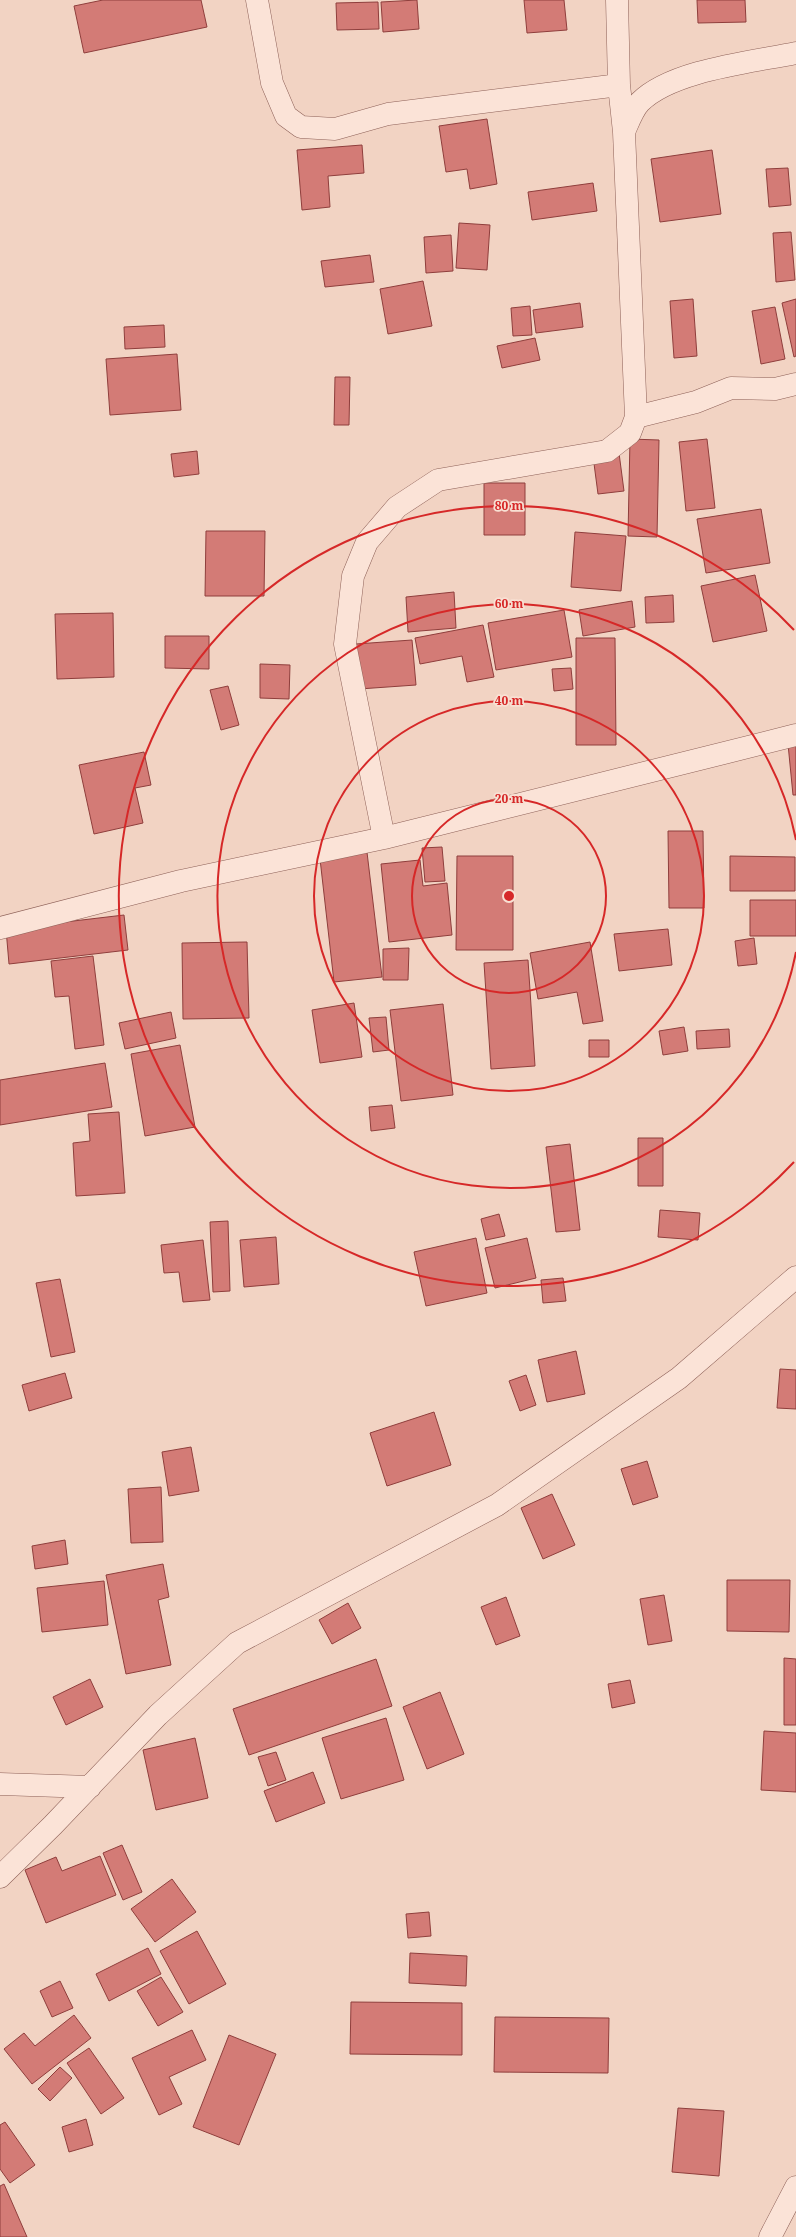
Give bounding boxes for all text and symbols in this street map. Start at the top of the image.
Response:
text: 80 m [495,497,523,514]
text: 60 m [495,595,523,612]
text: 40 m [495,692,523,709]
text: 20 m [495,790,523,807]
centre of rings [502,889,516,903]

